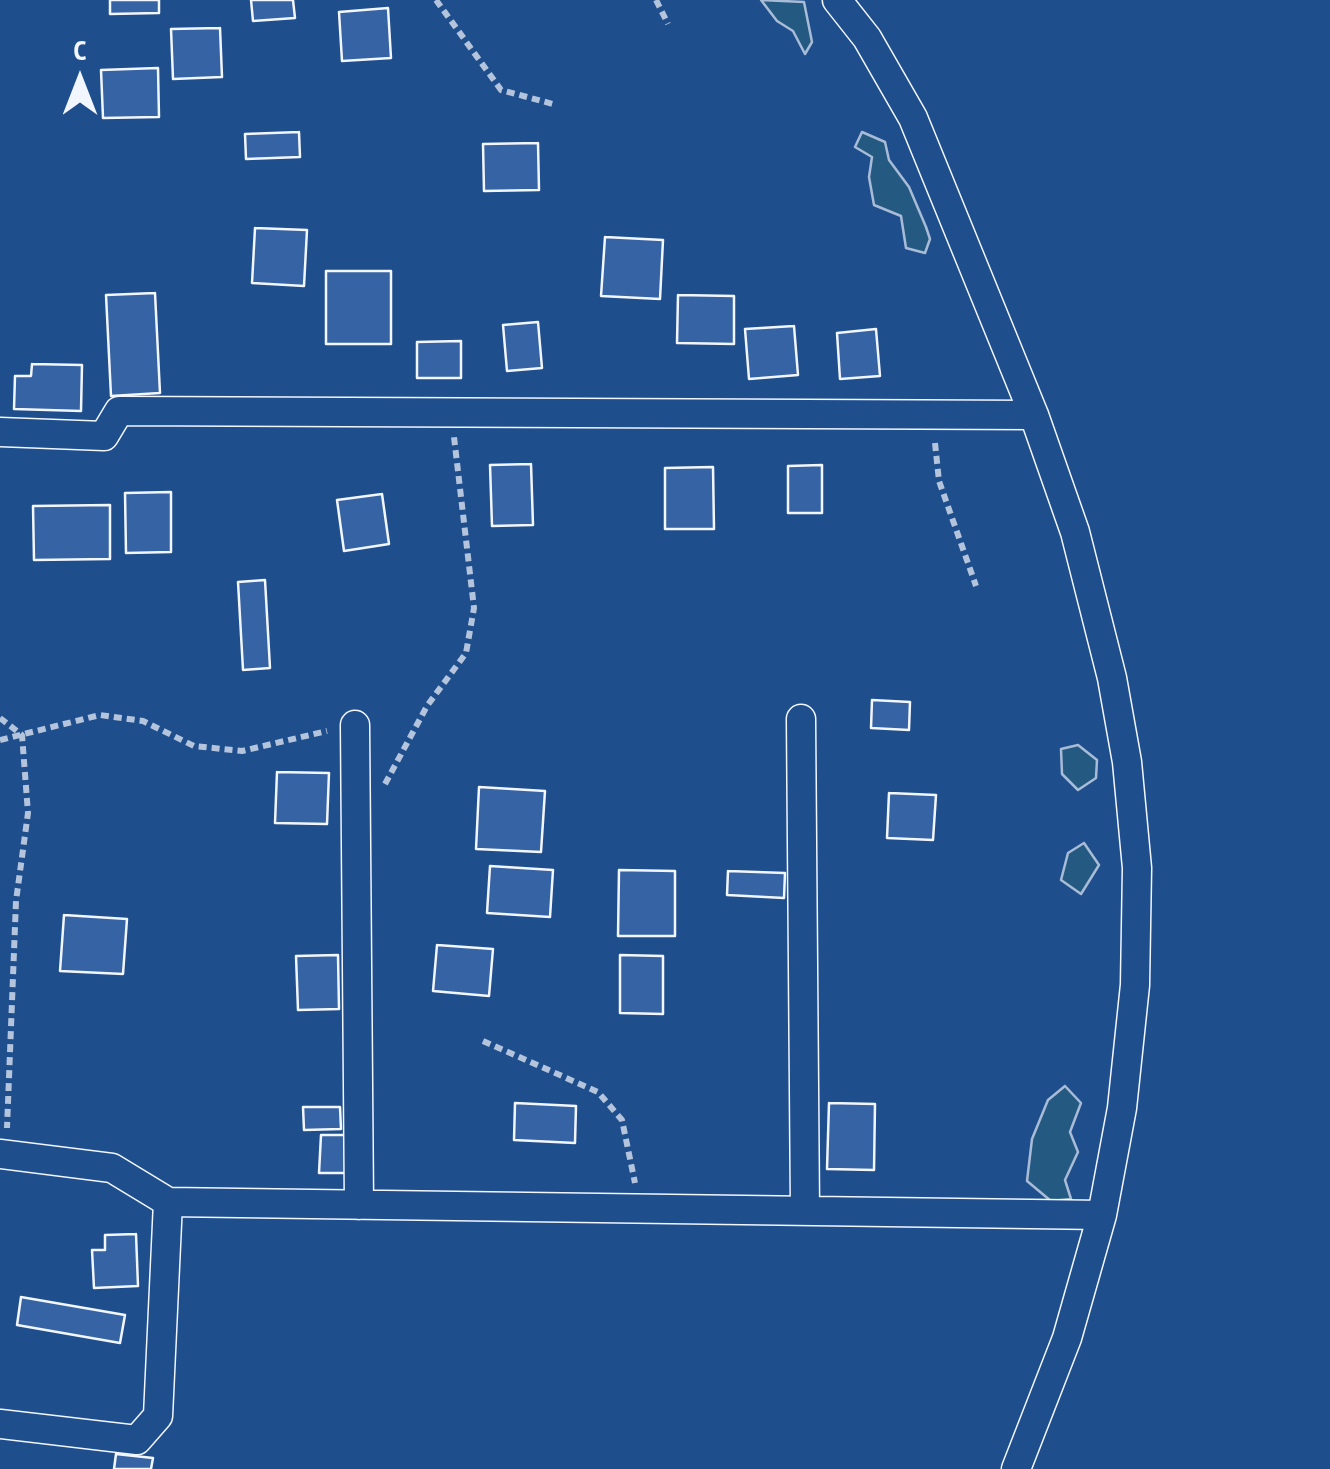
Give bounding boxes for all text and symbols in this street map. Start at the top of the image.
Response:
north arrow [30,30,130,130]
text: С [74,31,86,68]

